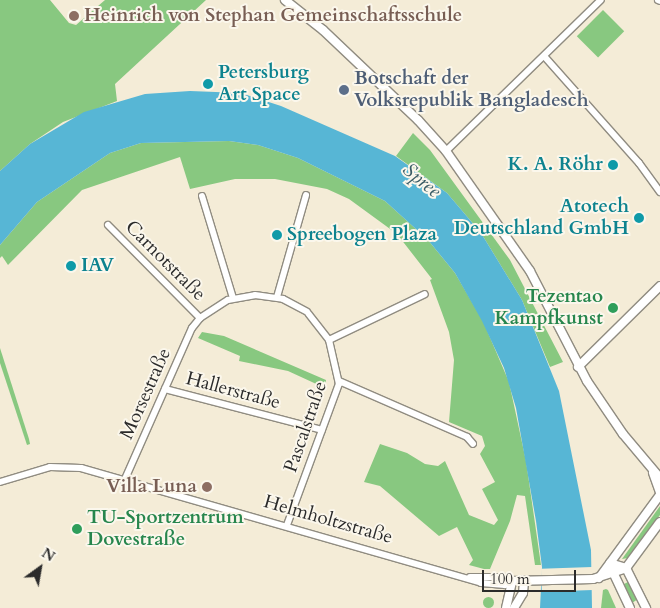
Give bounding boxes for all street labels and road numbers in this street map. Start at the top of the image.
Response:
street label: Carnotstraße [120,216,210,306]
street label: Morsestraße [116,345,176,443]
street label: Hallerstraße [183,367,283,415]
street label: Pascalstraße [280,378,332,476]
street label: Helmholtzstraße [261,491,395,549]

